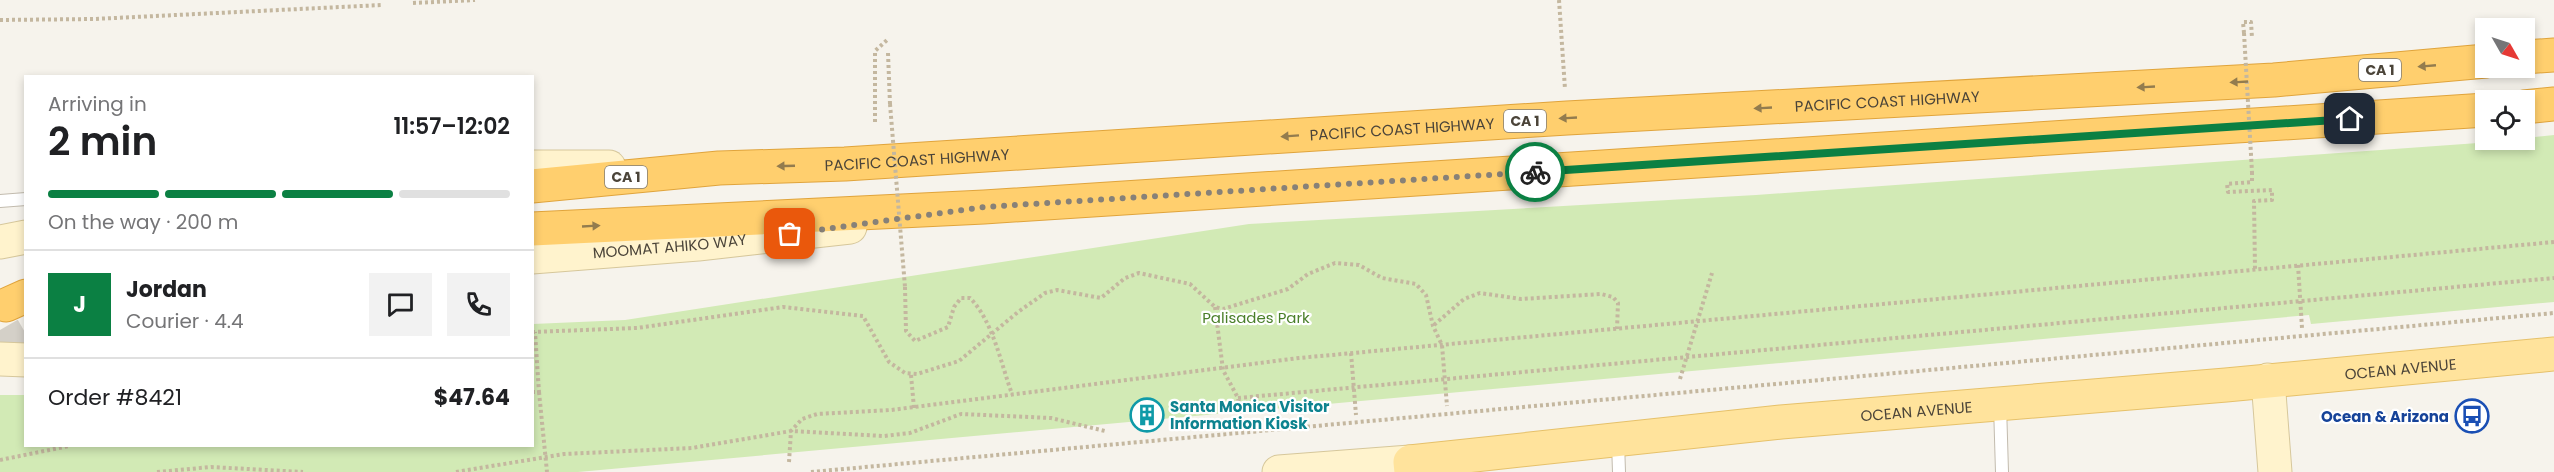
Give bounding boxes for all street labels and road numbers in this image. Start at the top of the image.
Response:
road number: CA 1 [2359,59,2401,81]
street label: PACIFIC COAST HIGHWAY [1794,85,1980,116]
road number: CA 1 [1504,110,1546,132]
street label: PACIFIC COAST HIGHWAY [1309,112,1495,145]
street label: PACIFIC COAST HIGHWAY [824,143,1010,175]
road number: CA 1 [605,166,647,188]
street label: MOOMAT AHIKO WAY [592,228,748,263]
street label: OCEAN AVENUE [2344,353,2457,384]
street label: OCEAN AVENUE [1860,396,1973,426]

